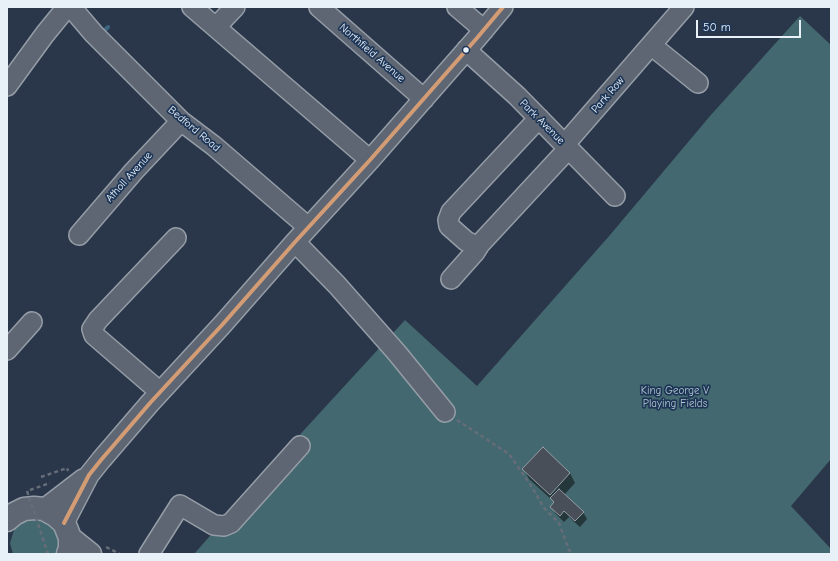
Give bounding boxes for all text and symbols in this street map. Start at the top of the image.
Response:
scale bar [698,12,803,38]
text: 50 m [703,20,731,34]
street label: Northfield Avenue [336,21,408,85]
unlabelled marker [461,45,471,55]
street label: Park Row [589,74,627,116]
street label: Park Avenue [517,97,567,147]
street label: Bedford Road [165,103,223,155]
street label: Atholl Avenue [103,149,155,205]
park label: King George V Playing Fields [641,384,709,410]

